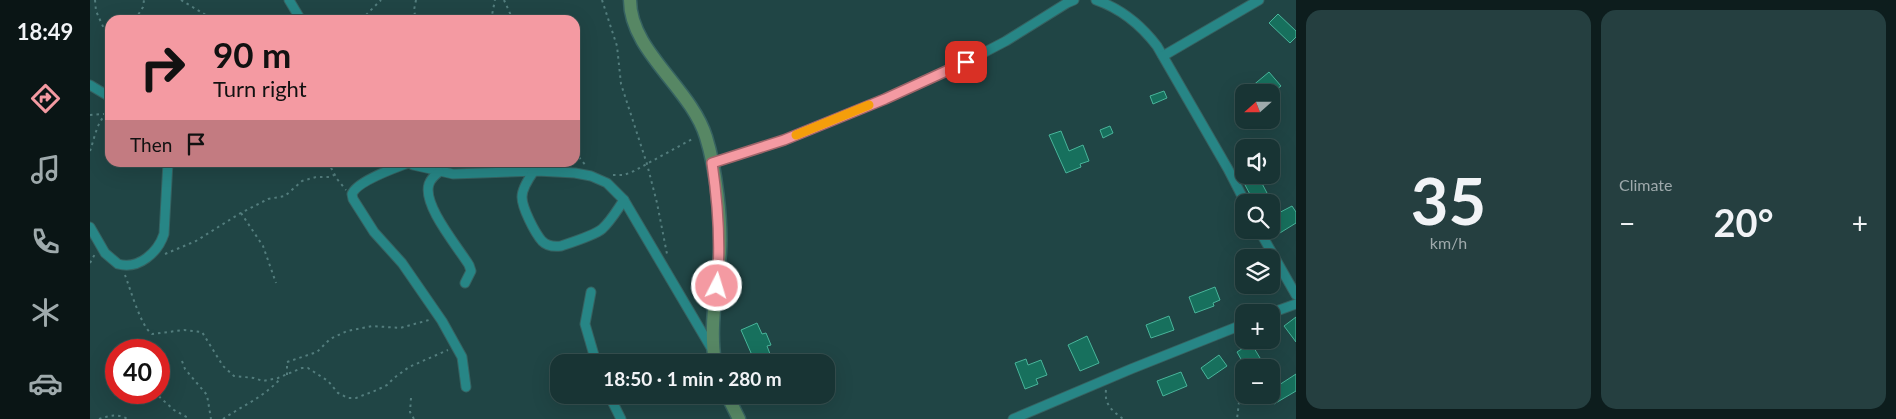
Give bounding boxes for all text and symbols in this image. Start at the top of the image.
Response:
text: 18:49 [17,18,73,45]
text: 90 m [213,33,291,75]
icon: right [130,35,195,100]
pin [945,41,987,83]
icon: arrive [952,48,980,76]
text: Turn right [213,75,307,102]
icon: directions [28,81,63,116]
north arrow [1235,84,1280,129]
map controls [1235,84,1280,404]
icon: arrive [182,130,210,158]
text: Then [130,133,172,156]
button: sound [1235,139,1280,184]
icon: music [28,152,63,187]
text: 35 [1411,161,1486,239]
text: Climate [1619,175,1672,194]
button: search [1235,194,1280,239]
text: 20° [1714,199,1773,245]
text: − [1619,206,1635,240]
text: + [1852,206,1868,240]
icon: phone [28,224,63,259]
text: km/h [1430,233,1467,252]
button: layers [1235,249,1280,294]
position arrow [690,259,742,311]
icon: climate [28,295,63,330]
button: + [1235,304,1280,349]
speed limit sign: 40 [105,339,170,404]
button: − [1235,359,1280,404]
icon: car [28,366,63,401]
text: 18:50 · 1 min · 280 m [603,367,782,390]

